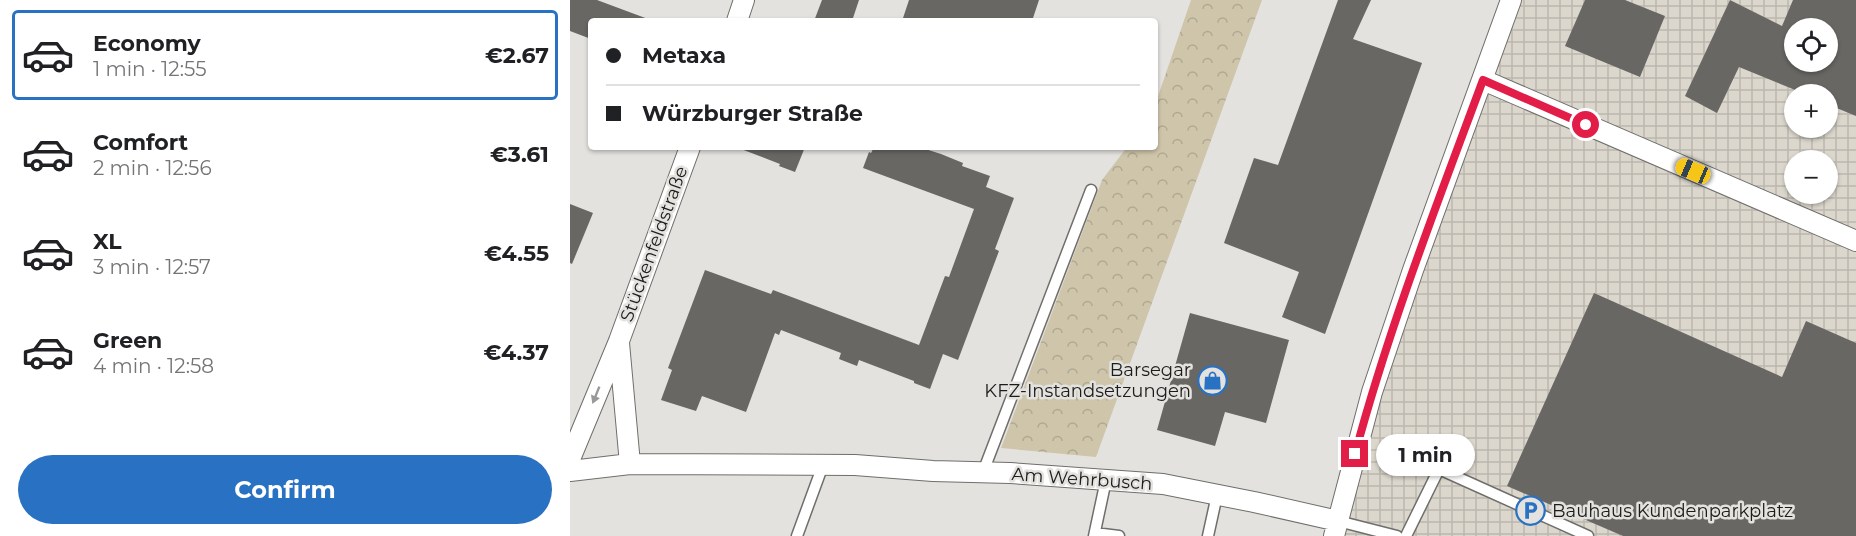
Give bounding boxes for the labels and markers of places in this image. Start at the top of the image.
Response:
place label: Barsegar KFZ-Instandsetzungen [984,359,1191,402]
shop icon: Barsegar KFZ-Instandsetzungen [1196,364,1228,396]
parking icon: Bauhaus Kundenparkplatz [1515,495,1547,527]
place label: Bauhaus Kundenparkplatz [1552,500,1793,522]

